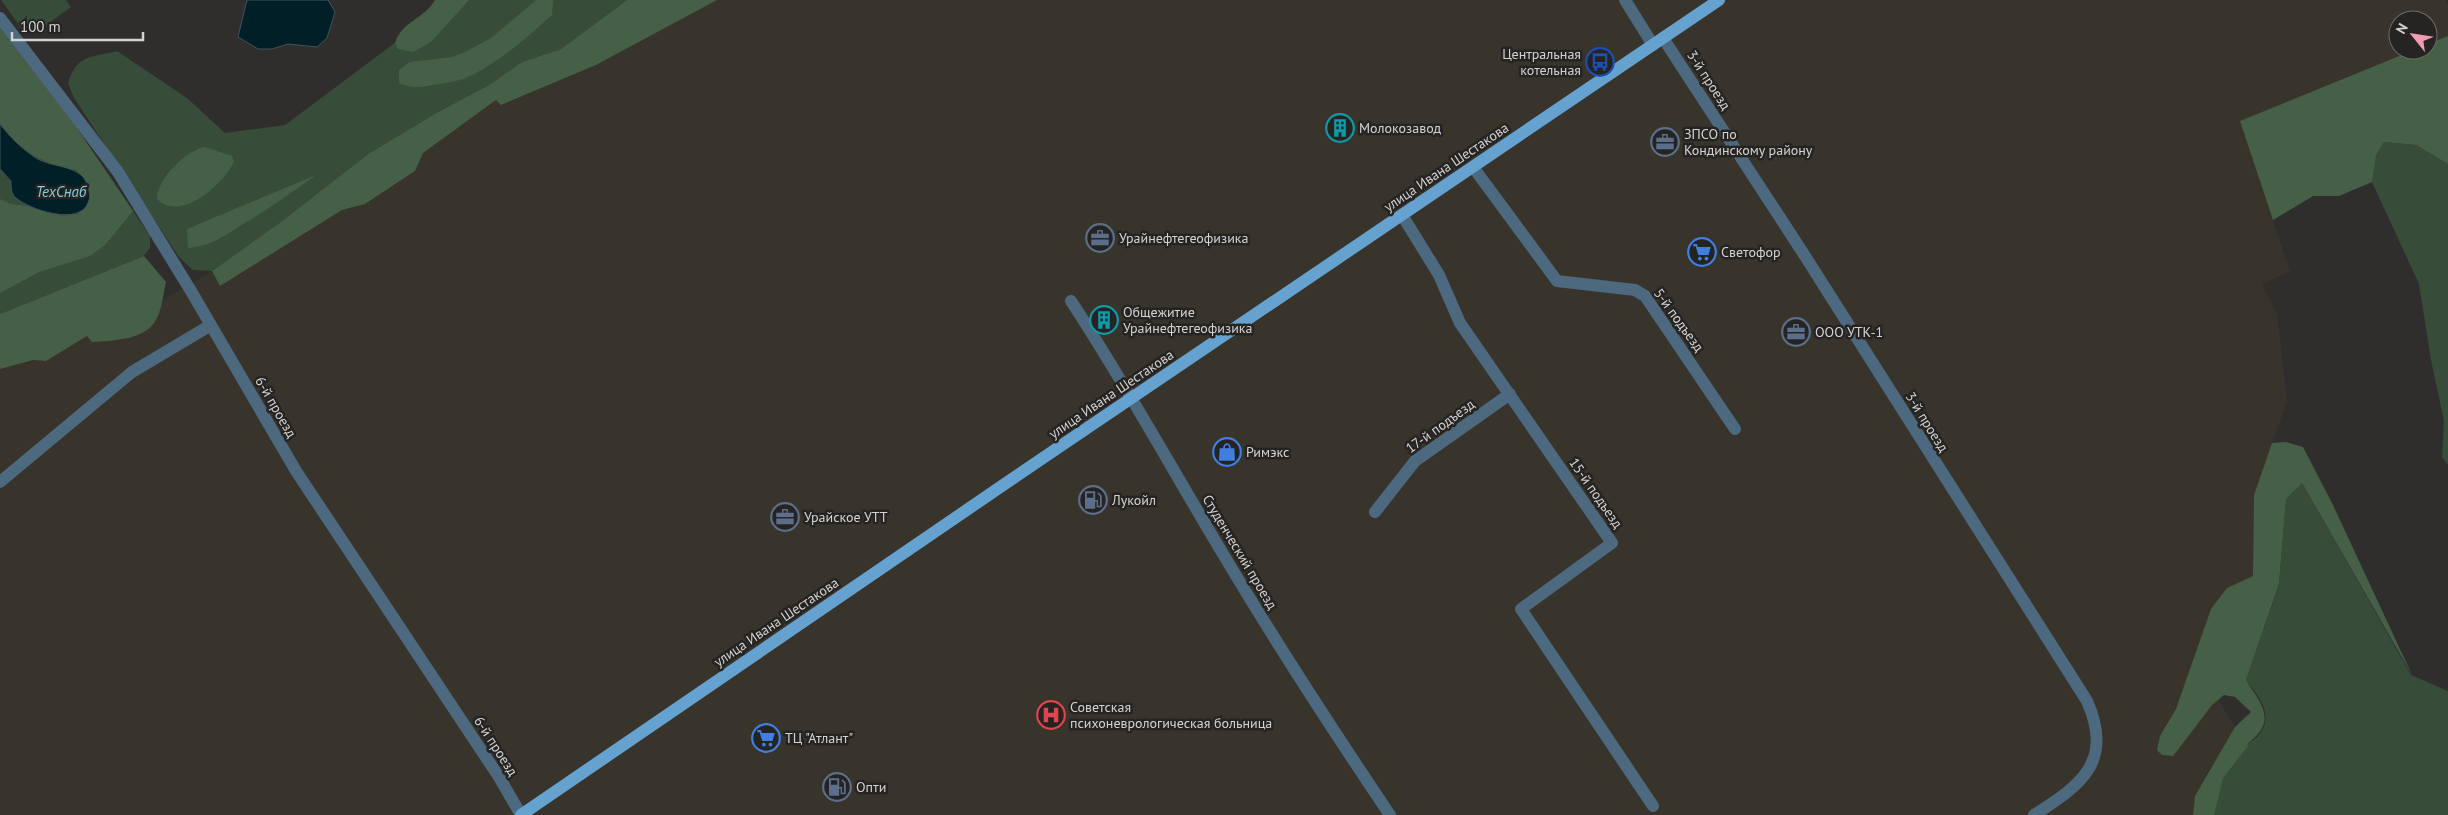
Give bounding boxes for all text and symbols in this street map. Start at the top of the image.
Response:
scale bar [12,10,144,42]
north arrow [2388,10,2438,60]
text: 100 m [20,17,61,36]
text: N [2392,20,2412,37]
place label: Центральная котельная [1502,45,1581,79]
bus stop icon: Центральная котельная [1585,47,1615,77]
street label: 3-й проезд [1683,47,1735,114]
building icon: Молокозавод [1325,113,1355,143]
street label: улица Ивана Шестакова [1380,118,1512,216]
place label: Молокозавод [1359,119,1442,137]
place label: ЗПСО по Кондинскому району [1684,125,1813,159]
office icon: ЗПСО по Кондинскому району [1650,127,1680,157]
water label: ТехСнаб [36,182,88,201]
office icon: Урайнефтегеофизика [1085,223,1115,253]
place label: Урайнефтегеофизика [1119,229,1249,247]
supermarket icon: Светофор [1687,237,1717,267]
place label: Светофор [1721,243,1781,261]
street label: 5-й подъезд [1650,285,1708,356]
place label: Общежитие Урайнефтегеофизика [1123,303,1253,337]
building icon: Общежитие Урайнефтегеофизика [1089,305,1119,335]
office icon: ООО УТК-1 [1781,317,1811,347]
place label: ООО УТК-1 [1815,323,1883,341]
street label: улица Ивана Шестакова [1045,345,1177,443]
street label: 6-й проезд [251,373,301,441]
street label: 3-й проезд [1901,389,1953,456]
street label: 17-й подъезд [1402,395,1478,457]
shop icon: Римэкс [1212,437,1242,467]
place label: Римэкс [1246,443,1289,461]
street label: 15-й подъезд [1565,454,1627,532]
fuel station icon: Лукойл [1078,485,1108,515]
place label: Лукойл [1111,491,1156,509]
street label: Студенческий проезд [1199,491,1282,613]
office icon: Урайское УТТ [770,502,800,532]
place label: Урайское УТТ [804,508,888,526]
street label: улица Ивана Шестакова [710,573,842,671]
place label: Советская психоневрологическая больница [1070,698,1272,732]
hospital icon: Советская психоневрологическая больница [1036,700,1066,730]
street label: 6-й проезд [470,713,522,780]
supermarket icon: ТЦ "Атлант" [751,723,781,753]
place label: ТЦ "Атлант" [785,729,853,747]
fuel station icon: Опти [822,772,852,802]
place label: Опти [856,778,886,796]

